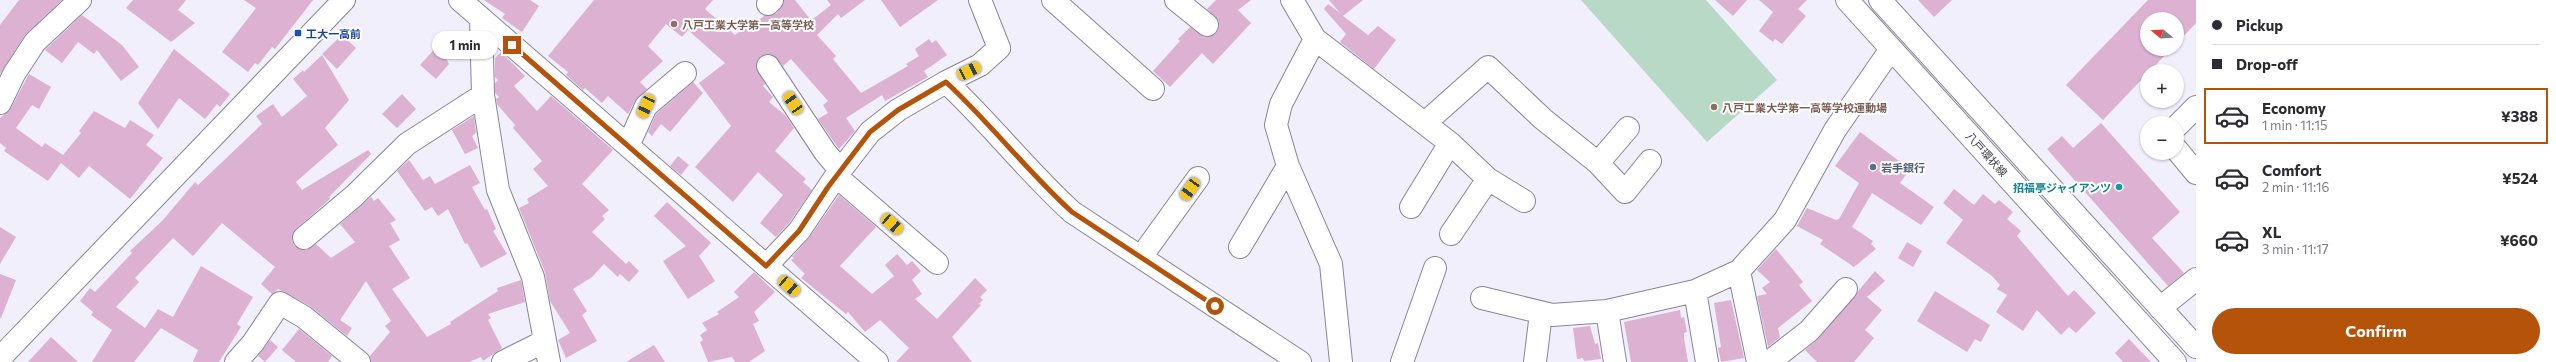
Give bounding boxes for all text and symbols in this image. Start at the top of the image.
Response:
north arrow [2140,12,2184,56]
map controls [2140,12,2184,160]
text: Pickup [2236,16,2283,34]
place label: 八戸工業大学第一高等学校 [682,18,814,31]
marker: 八戸工業大学第一高等学校 [669,19,679,29]
place label: 工大一高前 [306,27,361,40]
marker: 工大一高前 [293,28,303,38]
callout: 1 min [432,31,498,59]
route end [503,36,521,54]
text: 1 min [450,37,480,53]
text: Drop-off [2236,55,2298,73]
car [956,60,982,82]
button: + [2140,64,2184,108]
car [781,90,805,116]
car [635,93,657,119]
icon: car [2214,98,2250,134]
text: Economy [2262,99,2326,117]
place label: 八戸工業大学第一高等学校運動場 [1722,101,1887,114]
marker: 八戸工業大学第一高等学校運動場 [1709,102,1719,112]
text: ¥388 [2501,107,2538,125]
button: − [2140,116,2184,160]
text: 1 min · 11:15 [2262,117,2327,133]
street label: 八戸環状線 [1964,129,2010,179]
icon: car [2214,160,2250,196]
place label: 岩手銀行 [1881,161,1925,174]
text: Comfort [2262,161,2322,179]
marker: 岩手銀行 [1868,162,1878,172]
text: ¥524 [2502,169,2538,187]
car [1178,176,1202,202]
text: 2 min · 11:16 [2262,179,2330,195]
place label: 招福亭ジャイアンツ [2013,181,2111,194]
marker: 招福亭ジャイアンツ [2114,182,2124,192]
car [879,212,905,236]
icon: car [2214,222,2250,258]
text: XL [2262,223,2281,241]
text: ¥660 [2500,231,2538,249]
text: 3 min · 11:17 [2262,241,2329,257]
car [776,274,802,298]
route start [1206,297,1224,315]
button: Confirm [2212,308,2540,354]

